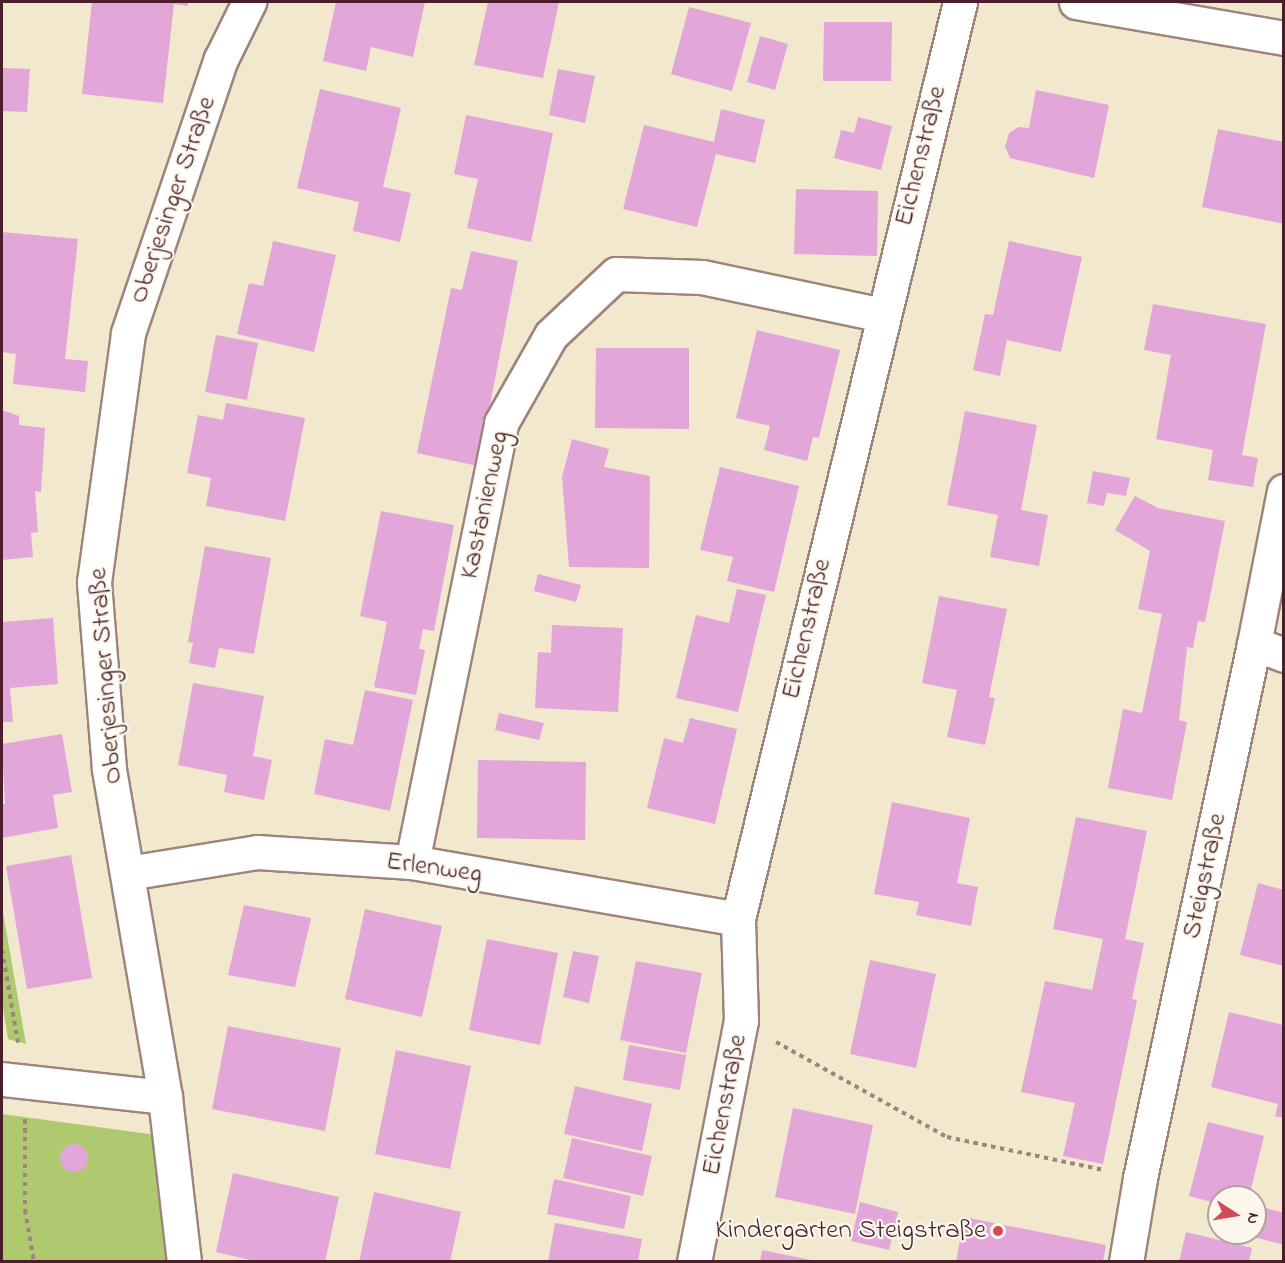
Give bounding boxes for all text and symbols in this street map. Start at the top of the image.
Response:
street label: Eichenstraße [888,82,954,230]
street label: Oberjesinger Straße [122,92,224,308]
street label: Kastanienweg [453,428,517,582]
street label: Eichenstraße [775,555,839,703]
street label: Oberjesinger Straße [82,567,130,785]
street label: Steigstraße [1176,810,1234,942]
street label: Erlenweg [384,845,484,891]
street label: Eichenstraße [695,1032,755,1178]
north arrow [1207,1185,1267,1245]
text: N [1240,1211,1266,1226]
place label: Kindergarten Steigstraße [715,1215,986,1247]
marker: Kindergarten Steigstraße [991,1224,1005,1238]

